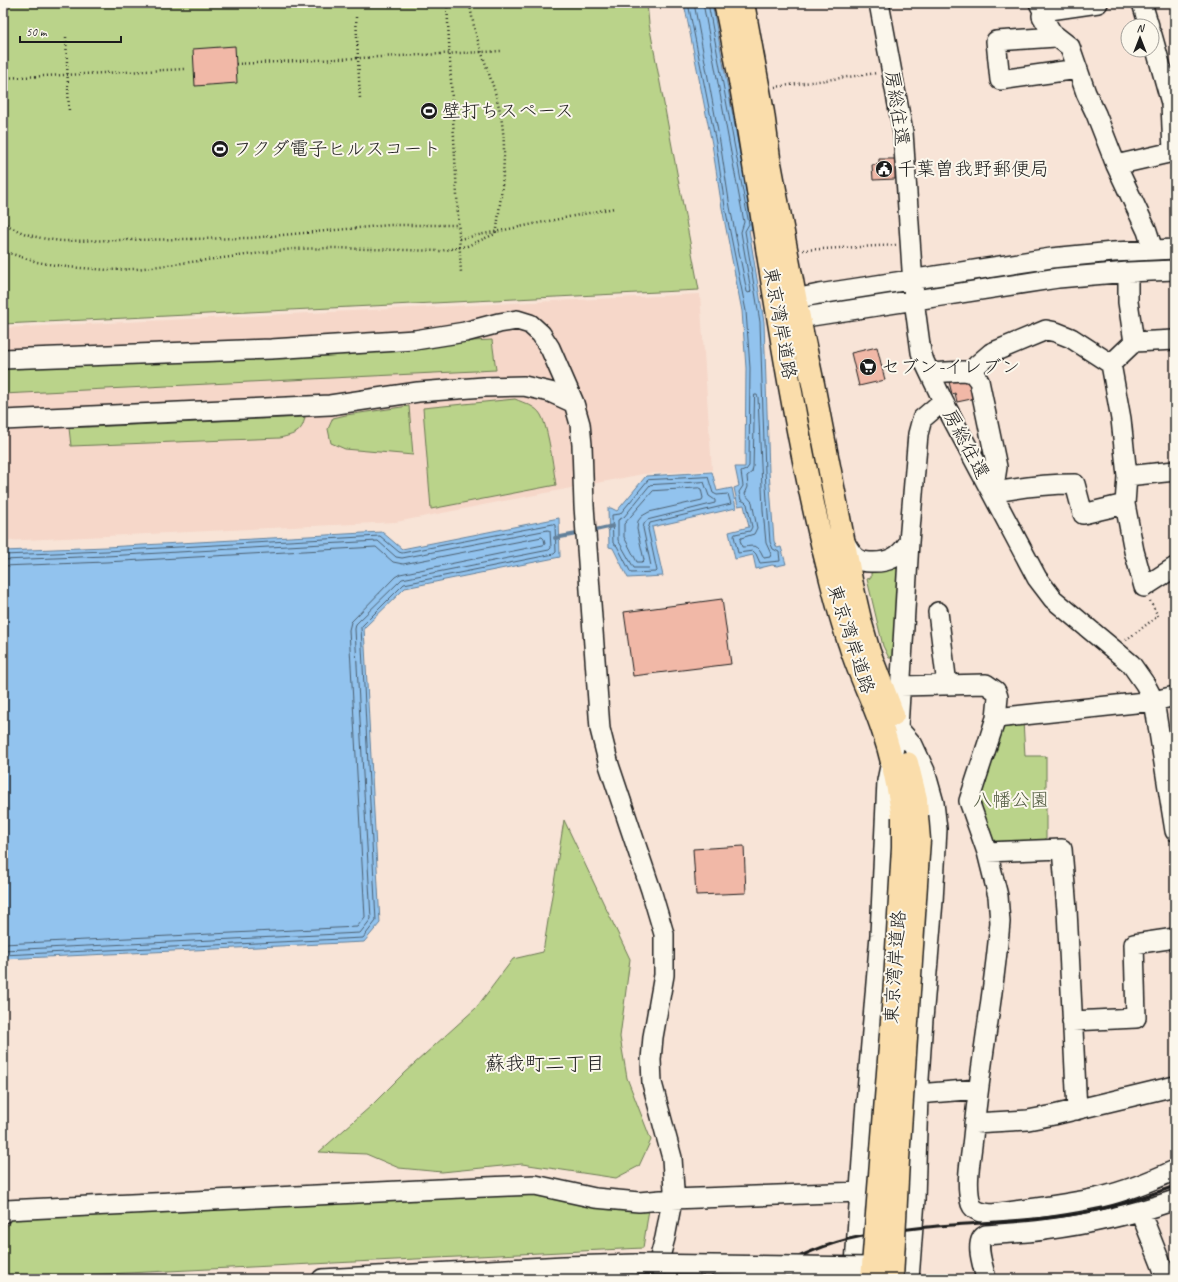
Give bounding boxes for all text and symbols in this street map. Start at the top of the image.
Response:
scale bar [20,18,121,44]
north arrow [1120,18,1160,58]
text: N [1137,21,1146,35]
text: 50 m [26,24,48,40]
street label: 房総往還 [880,69,914,147]
place label: 壁打ちスペース [442,99,574,123]
sports icon: 壁打ちスペース [419,101,439,121]
place label: フクダ電子ヒルスコート [233,137,441,161]
sports icon: フクダ電子ヒルスコート [210,139,230,159]
place label: 千葉曽我野郵便局 [897,157,1049,181]
public building icon: 千葉曽我野郵便局 [874,159,894,179]
street label: 東京湾岸道路 [758,265,802,381]
place label: セブン-イレブン [881,355,1020,379]
supermarket icon: セブン-イレブン [858,357,878,377]
street label: 房総往還 [938,405,994,483]
street label: 東京湾岸道路 [822,581,880,697]
park label: 八幡公園 [973,788,1049,812]
street label: 東京湾岸道路 [879,909,911,1025]
district label: 蘇我町二丁目 [485,1051,605,1076]

